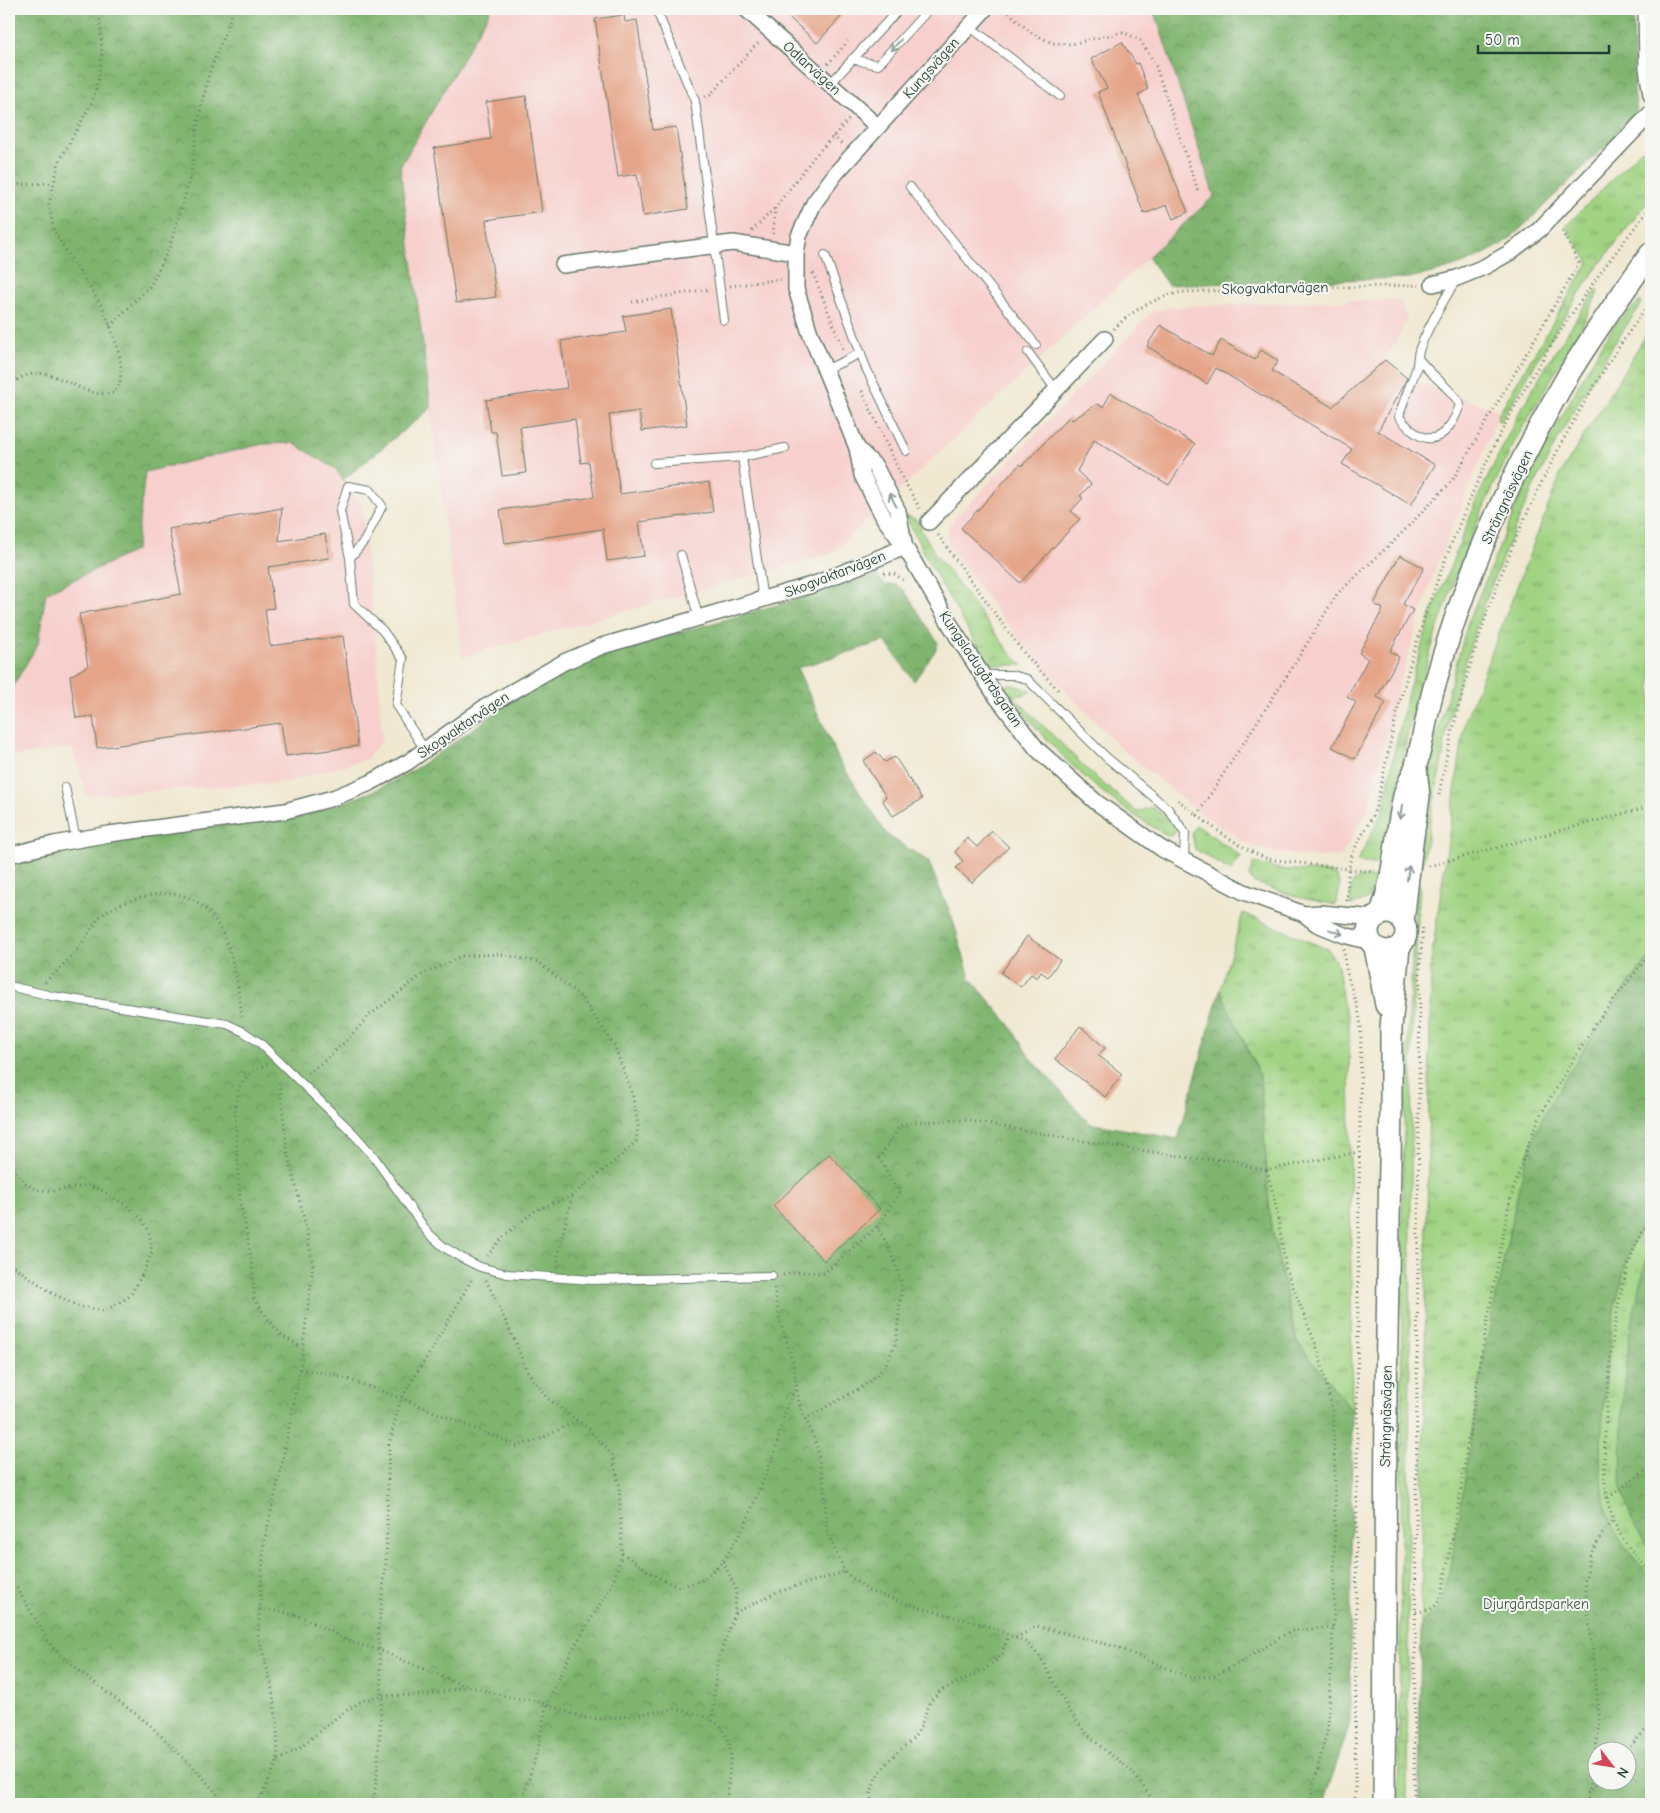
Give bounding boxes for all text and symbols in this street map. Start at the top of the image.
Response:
scale bar [1478,22,1609,54]
text: 50 m [1485,31,1520,49]
street label: Kungsvägen [899,34,963,102]
street label: Odlarvägen [779,37,845,99]
one-way arrow [891,38,902,51]
street label: Skogvaktarvägen [1221,278,1329,298]
street label: Strängnäsvägen [1477,447,1537,547]
one-way arrow [887,493,897,508]
street label: Skogvaktarvägen [782,546,888,602]
street label: Kungsladugårdsgatan [935,608,1027,730]
street label: Skogvaktarvägen [414,688,512,762]
one-way arrow [1396,803,1406,819]
one-way arrow [1403,866,1413,882]
one-way arrow [1328,928,1343,937]
street label: Strängnäsvägen [1376,1365,1396,1467]
park label: Djurgårdsparken [1483,1595,1589,1613]
north arrow [1588,1740,1638,1790]
text: N [1613,1764,1632,1781]

